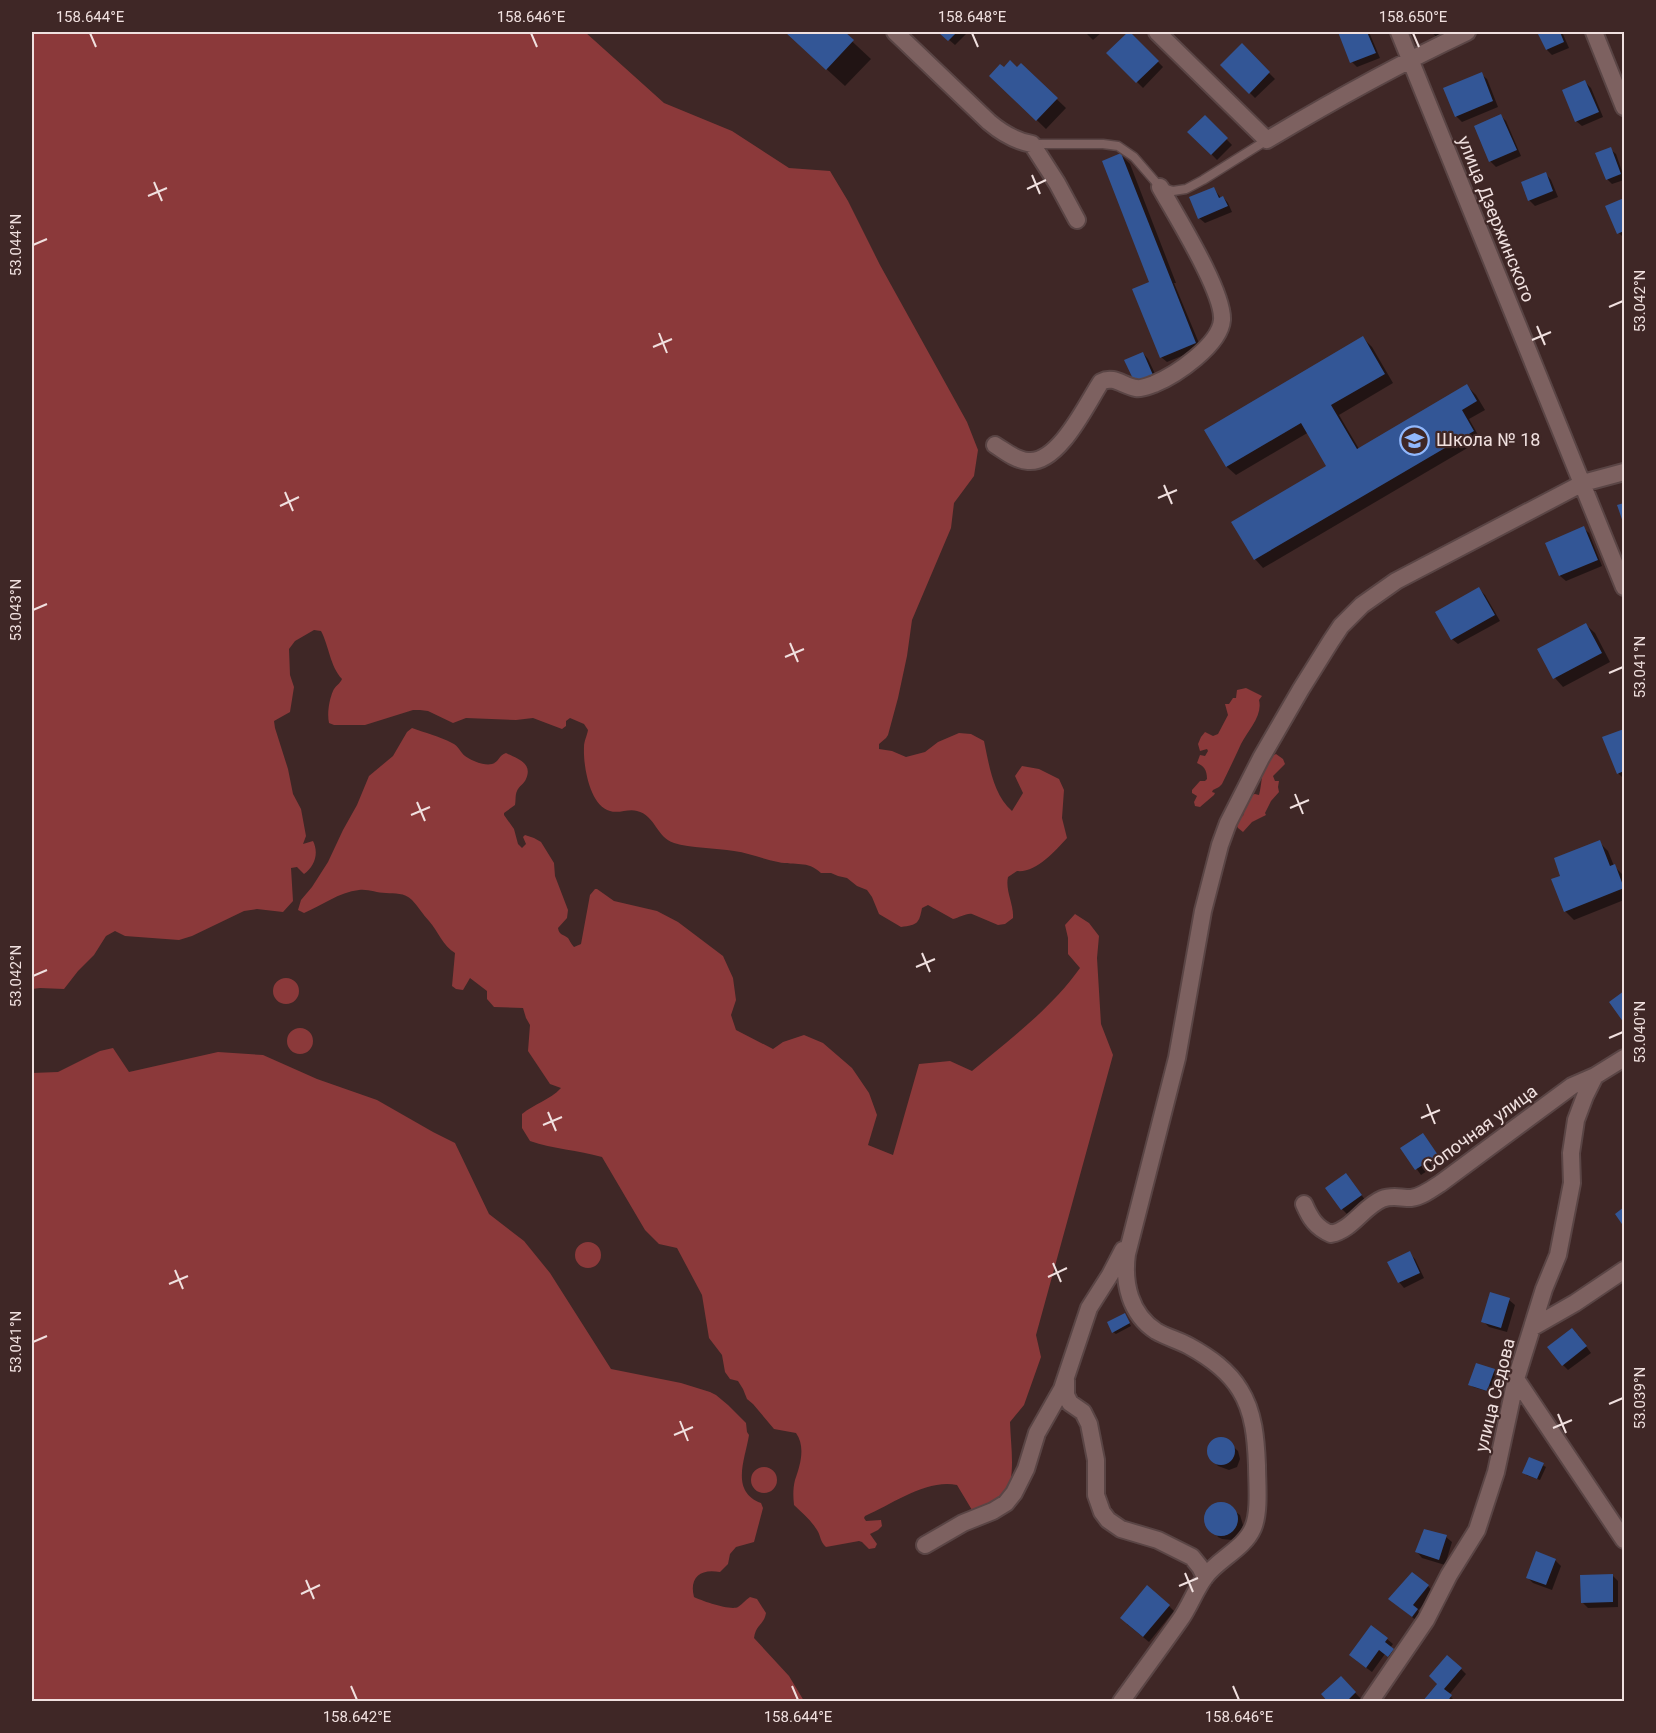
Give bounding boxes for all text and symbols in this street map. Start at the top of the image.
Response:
text: 158.644°E [56,8,125,26]
text: 158.646°E [497,8,566,26]
text: 158.648°E [938,8,1007,26]
text: 158.650°E [1379,8,1448,26]
street label: улица Дзержинского [1453,133,1539,305]
text: 53.044°N [7,214,25,276]
text: 53.042°N [1631,270,1649,332]
school or university icon: Школа № 18 [1399,424,1431,456]
place label: Школа № 18 [1436,429,1540,450]
text: 53.043°N [7,579,25,641]
text: 53.041°N [1631,636,1649,698]
text: 53.042°N [7,945,25,1007]
text: 53.040°N [1631,1001,1649,1063]
street label: Сопочная улица [1418,1080,1541,1177]
text: 53.041°N [7,1311,25,1373]
street label: улица Седова [1470,1336,1519,1454]
text: 53.039°N [1631,1367,1649,1429]
text: 158.642°E [323,1708,392,1726]
text: 158.644°E [764,1708,833,1726]
text: 158.646°E [1205,1708,1274,1726]

